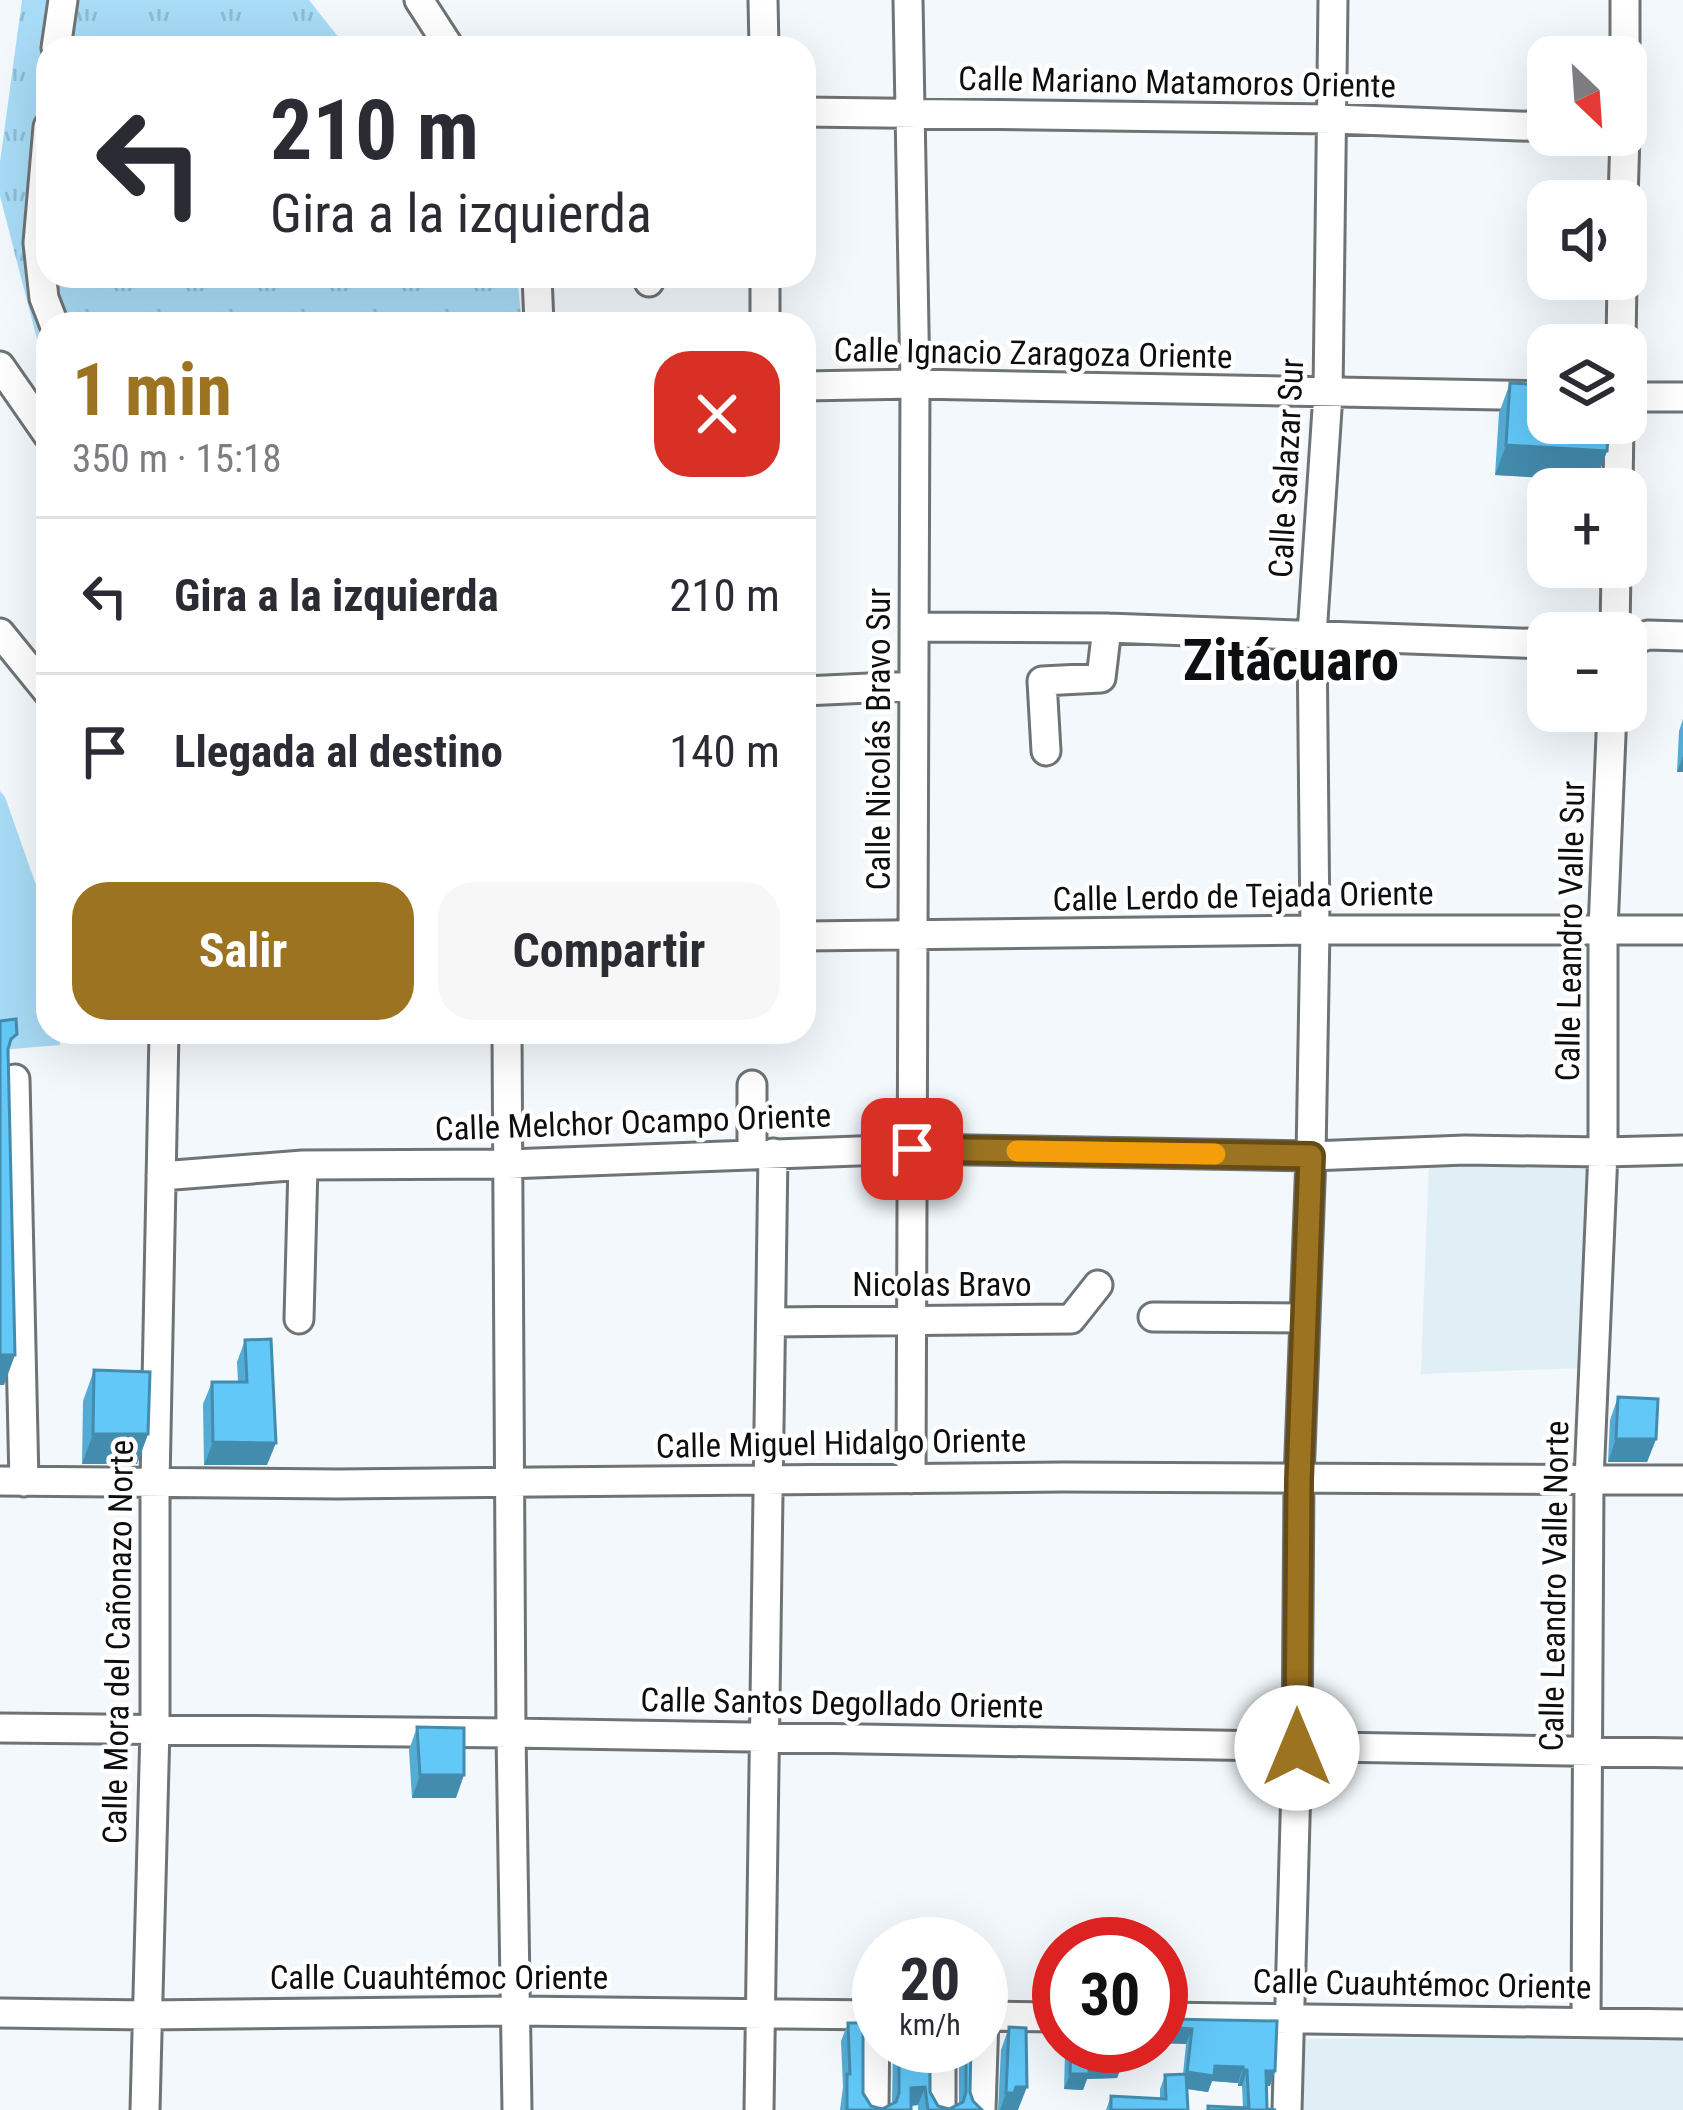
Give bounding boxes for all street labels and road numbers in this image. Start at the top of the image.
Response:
street label: Calle Mariano Matamoros Oriente [958,59,1396,105]
street label: Calle Ignacio Zaragoza Oriente [833,330,1233,376]
street label: Calle Salazar Sur [1261,357,1311,579]
street label: Calle Nicolás Bravo Sur [859,588,898,890]
street label: Calle Leandro Valle Sur [1548,780,1592,1082]
street label: Calle Lerdo de Tejada Oriente [1052,873,1434,919]
street label: Calle Melchor Ocampo Oriente [434,1096,832,1148]
street label: Nicolas Bravo [852,1265,1032,1304]
street label: Calle Miguel Hidalgo Oriente [655,1420,1027,1466]
street label: Calle Leandro Valle Norte [1532,1420,1576,1752]
street label: Calle Mora del Cañonazo Norte [95,1440,141,1844]
street label: Calle Santos Degollado Oriente [640,1680,1044,1726]
street label: Calle Cuauhtémoc Oriente [270,1958,608,1997]
street label: Calle Cuauhtémoc Oriente [1252,1962,1592,2006]

